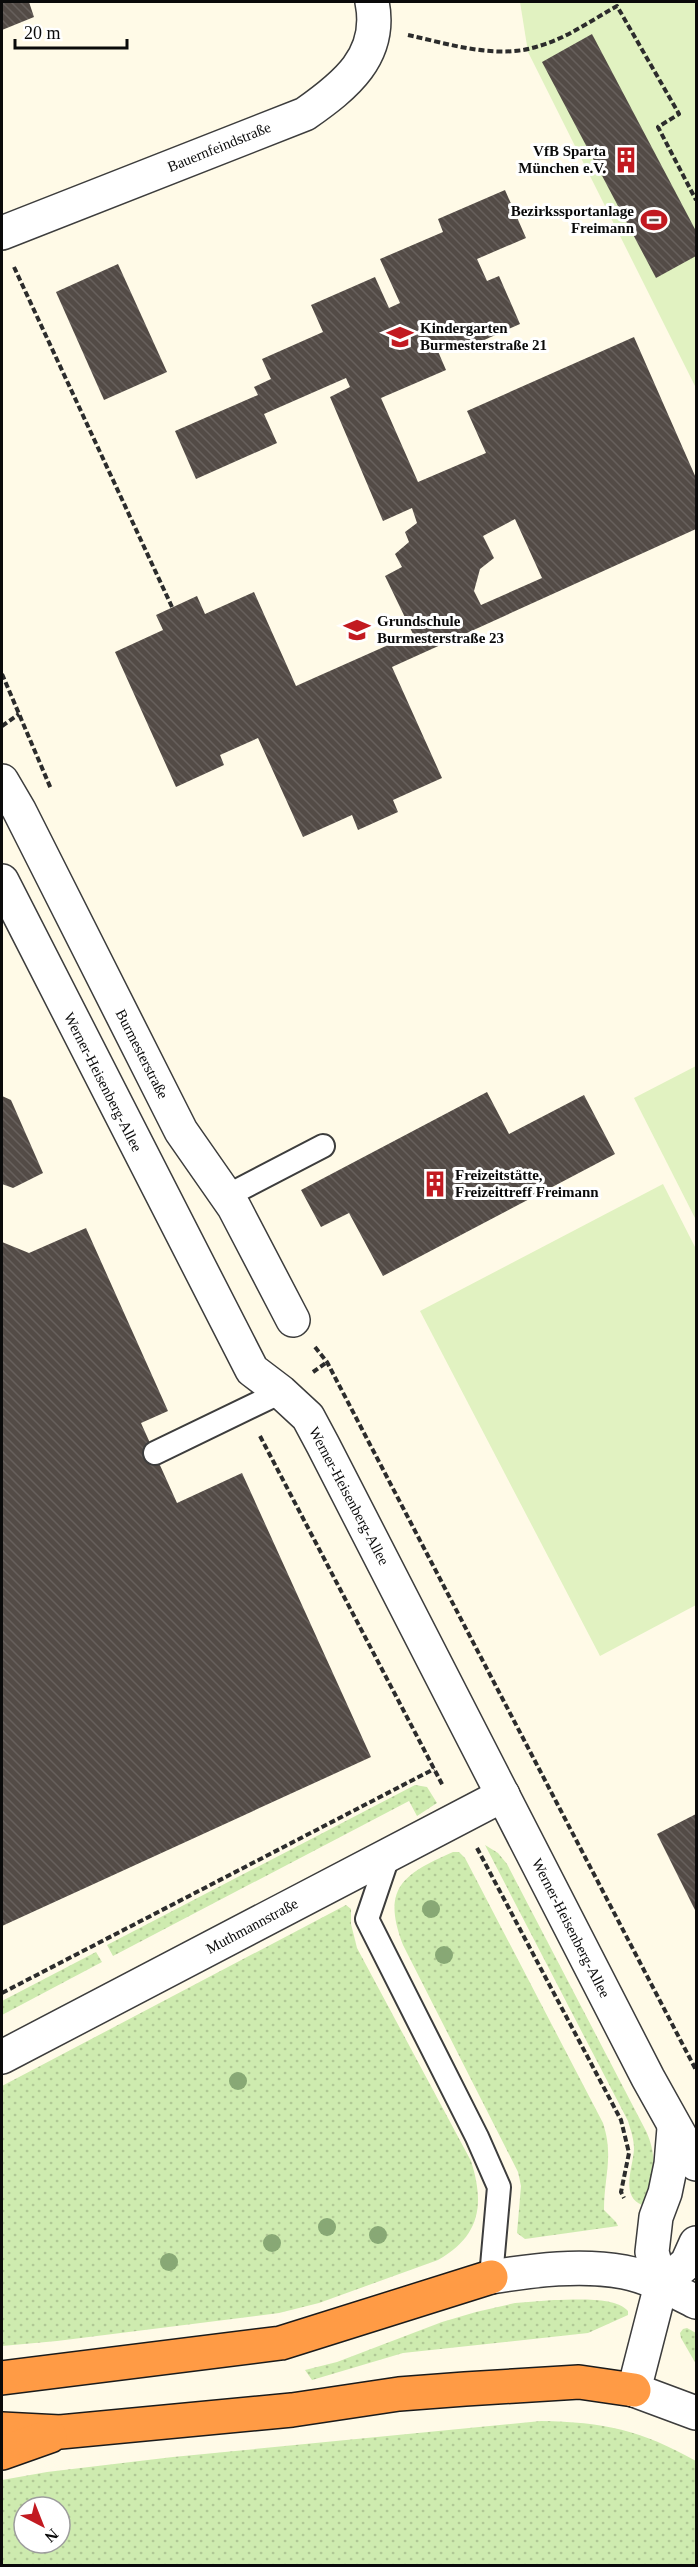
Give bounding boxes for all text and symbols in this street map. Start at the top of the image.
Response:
scale bar [15,12,128,50]
text: 20 m [24,23,61,43]
street label: Bauernfeindstraße [165,119,273,175]
place label: VfB Sparta München e.V. [518,143,606,176]
building icon: VfB Sparta München e.V. [611,145,641,175]
place label: Bezirkssportanlage Freimann [511,203,635,236]
sports icon: Bezirkssportanlage Freimann [639,205,669,235]
place label: Kindergarten Burmesterstraße 21 [420,320,547,353]
school or university icon: Kindergarten Burmesterstraße 21 [385,322,415,352]
place label: Grundschule Burmesterstraße 23 [377,613,504,646]
school or university icon: Grundschule Burmesterstraße 23 [342,615,372,645]
street label: Burmesterstraße [113,1007,172,1102]
street label: Werner-Heisenberg-Allee [61,1010,145,1155]
place label: Freizeitstätte, Freizeittreff Freimann [455,1167,599,1200]
building icon: Freizeitstätte, Freizeittreff Freimann [420,1169,450,1199]
street label: Werner-Heisenberg-Allee [306,1424,392,1568]
street label: Werner-Heisenberg-Allee [529,1856,613,2001]
street label: Muthmannstraße [203,1895,301,1957]
north arrow [12,2495,72,2555]
text: N [41,2526,62,2546]

